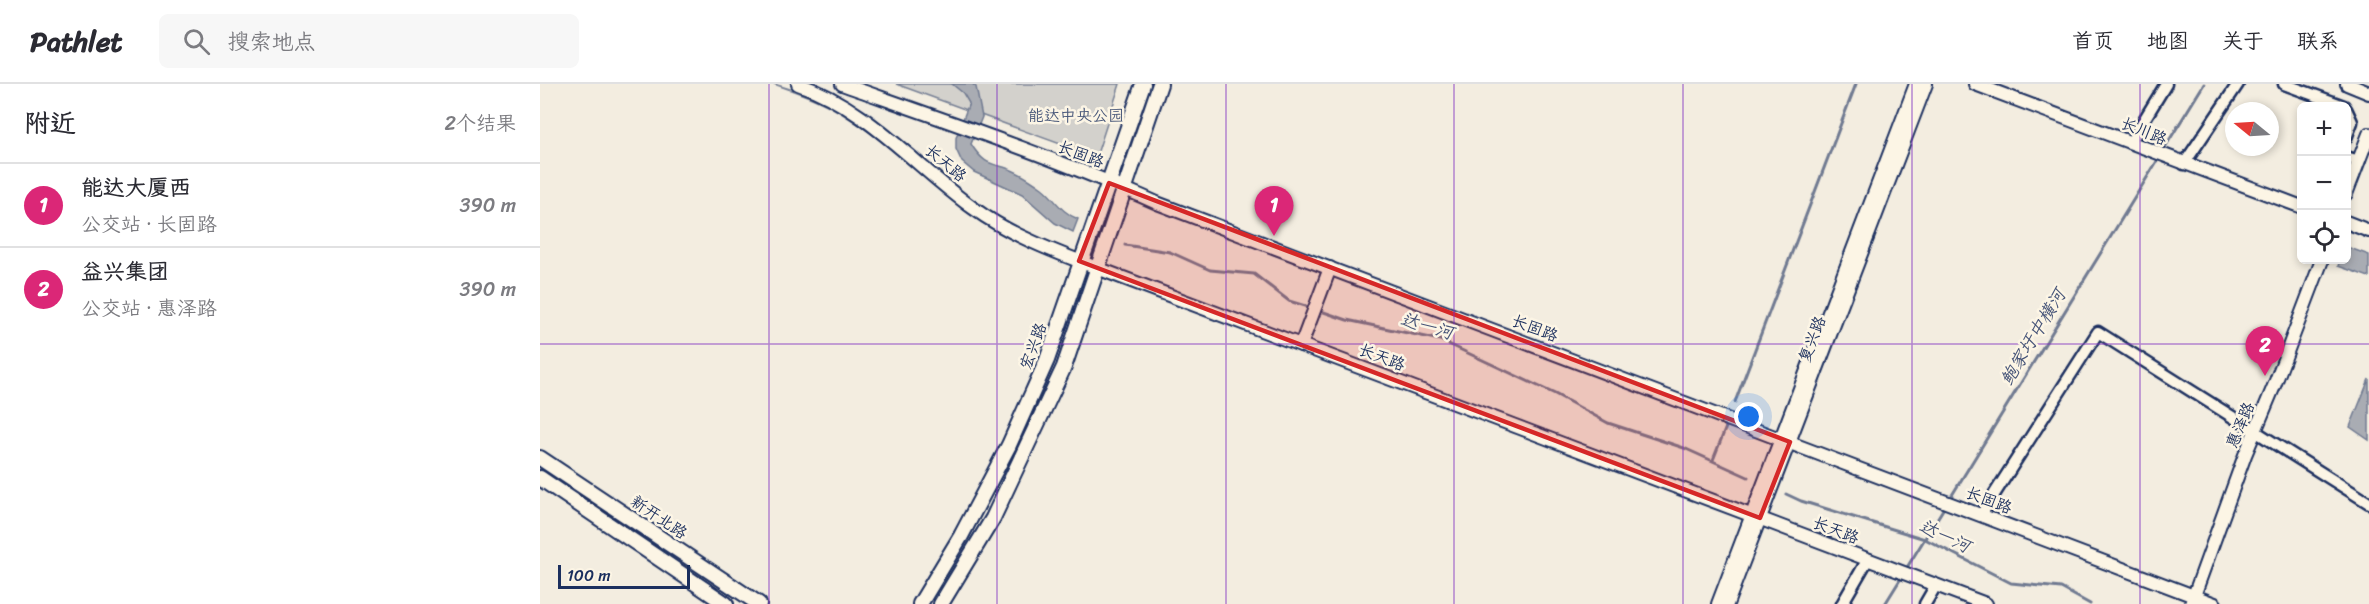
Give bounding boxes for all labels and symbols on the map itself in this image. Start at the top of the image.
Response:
park label: 能达中央公园 [1028,101,1124,130]
north arrow [2225,102,2279,156]
street label: 长川路 [2116,109,2172,153]
street label: 长固路 [1053,132,1109,176]
street label: 长天路 [918,136,974,190]
pin: 1 [1254,186,1294,236]
water label: 鲍家圩中横河 [1991,280,2076,392]
water label: 达一河 [1397,303,1460,350]
street label: 长固路 [1507,306,1563,350]
street label: 复兴路 [1790,311,1834,367]
street label: 宏兴路 [1011,318,1055,374]
pin: 2 [2246,326,2284,376]
street label: 长天路 [1354,335,1410,379]
street label: 惠泽路 [2217,397,2263,453]
your location [1734,402,1763,431]
street label: 长固路 [1961,478,2017,522]
street label: 新开北路 [624,487,694,547]
street label: 长天路 [1808,508,1864,552]
water label: 达一河 [1914,510,1979,563]
scale bar [558,562,690,590]

